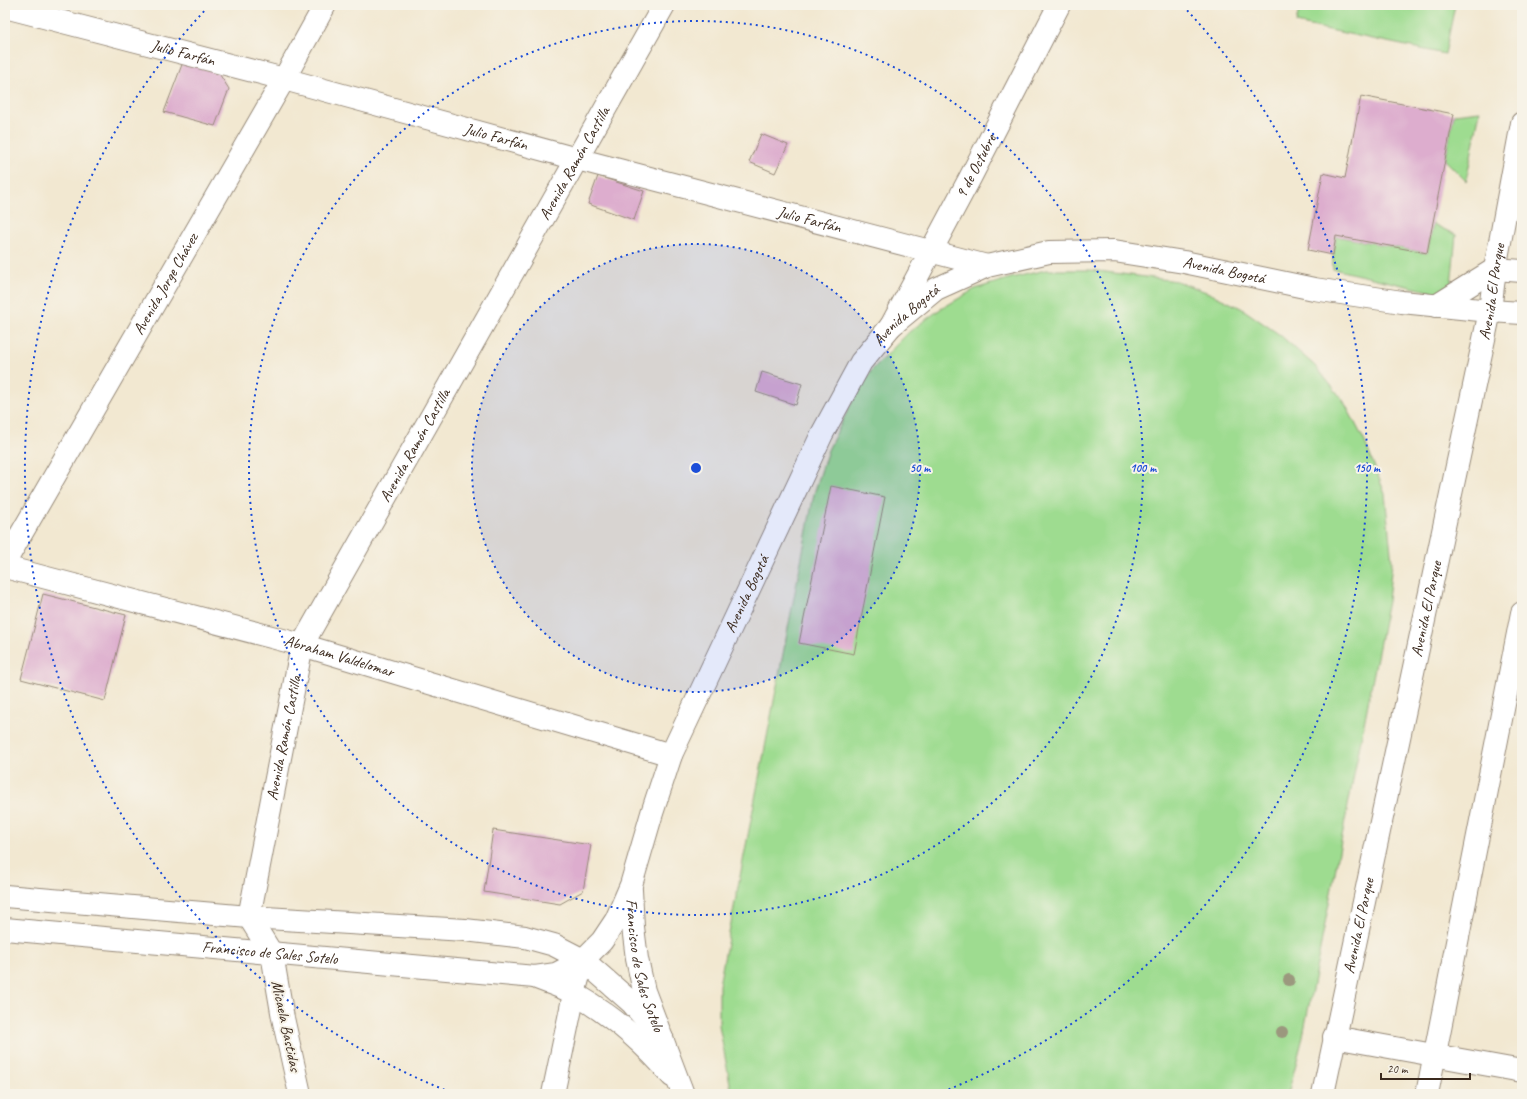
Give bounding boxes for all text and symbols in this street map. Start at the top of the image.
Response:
street label: Julio Farfán [148,35,218,71]
street label: Avenida Ramón Castilla [535,102,615,223]
street label: Julio Farfán [461,118,531,155]
street label: 9 de Octubre [951,129,1002,202]
street label: Julio Farfán [775,202,844,238]
street label: Avenida Jorge Chávez [128,228,204,338]
street label: Avenida El Parque [1474,240,1510,342]
street label: Avenida Bogotá [1181,252,1269,289]
street label: Avenida Bogotá [869,279,945,350]
street label: Avenida Ramón Castilla [375,384,456,505]
text: 50 m [910,460,931,476]
text: 100 m [1130,460,1157,476]
text: 150 m [1354,460,1381,476]
centre of rings [689,461,703,475]
street label: Avenida Bogotá [720,550,774,636]
street label: Avenida El Parque [1407,558,1447,659]
street label: Abraham Valdelomar [282,631,398,682]
street label: Avenida Ramón Castilla [262,672,306,802]
street label: Avenida El Parque [1339,874,1379,975]
street label: Francisco de Sales Sotelo [622,899,669,1036]
street label: Francisco de Sales Sotelo [201,937,340,969]
street label: Micaela Bastidas [267,979,306,1075]
scale bar [1381,1055,1470,1081]
text: 20 m [1387,1061,1409,1077]

